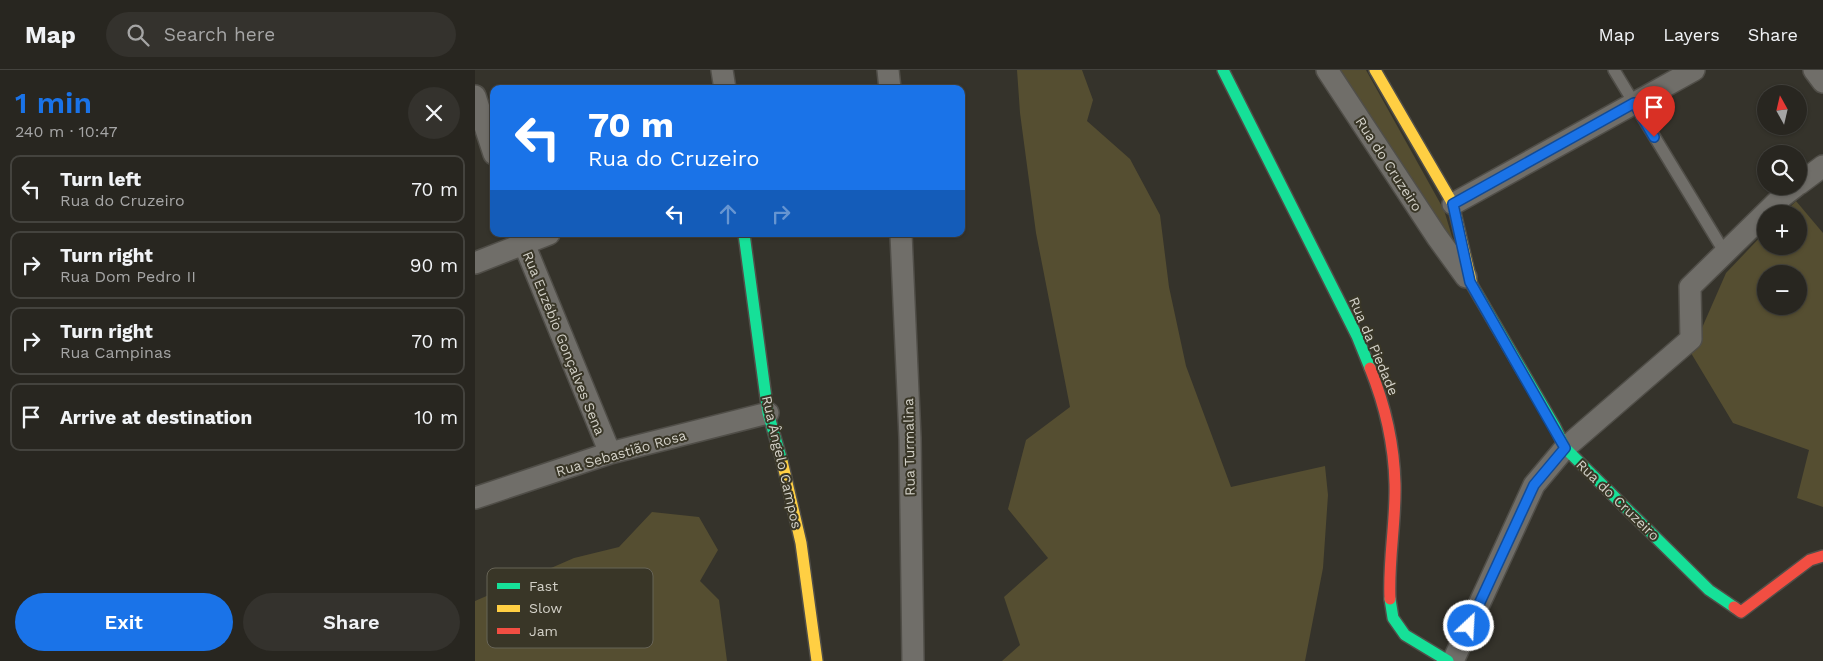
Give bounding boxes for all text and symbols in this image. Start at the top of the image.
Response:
search box [106,12,456,57]
text: Map [25,21,76,49]
icon: search [124,21,152,49]
text: Search here [164,23,275,46]
text: Map [1598,24,1635,45]
text: Layers [1663,24,1720,45]
text: Share [1748,24,1798,45]
text: 1 min [15,85,92,120]
north arrow [1757,85,1807,135]
map controls [1757,85,1807,315]
pin [1633,86,1675,137]
button: close [408,87,460,139]
icon: arrive [1640,93,1668,121]
text: 70 m [588,104,674,146]
icon: left [505,105,570,170]
street label: Rua do Cruzeiro [1353,114,1425,214]
text: 240 m · 10:47 [15,122,117,141]
button: search [1757,145,1807,195]
text: Rua do Cruzeiro [588,146,760,171]
text: Turn left [60,168,141,191]
icon: left [17,175,45,203]
text: 70 m [411,178,458,201]
text: Rua do Cruzeiro [60,191,185,210]
icon: left [661,200,689,228]
icon: ahead [714,200,742,228]
icon: right [767,200,795,228]
button: + [1757,205,1807,255]
text: Turn right [60,244,153,267]
street label: Rua Euzébio Gonçalves Sena [520,249,608,437]
icon: right [17,251,45,279]
text: 90 m [410,254,458,277]
button: − [1757,265,1807,315]
text: Rua Dom Pedro II [60,267,196,286]
street label: Rua da Piedade [1346,294,1402,398]
text: Turn right [60,320,153,343]
icon: right [17,327,45,355]
text: 70 m [411,330,458,353]
text: Rua Campinas [60,343,171,362]
street label: Rua Ângelo Campos [759,394,805,530]
street label: Rua Turmalina [900,398,918,496]
icon: arrive [17,403,45,431]
text: Arrive at destination [60,406,252,429]
text: 10 m [414,406,458,429]
street label: Rua Sebastião Rosa [554,427,688,479]
street label: Rua do Cruzeiro [1573,456,1663,544]
legend [487,568,653,648]
text: Fast [529,578,558,594]
button: Exit [15,593,233,651]
button: Share [243,593,460,651]
position arrow [1442,599,1494,651]
text: Slow [529,600,562,616]
text: Jam [529,623,558,639]

